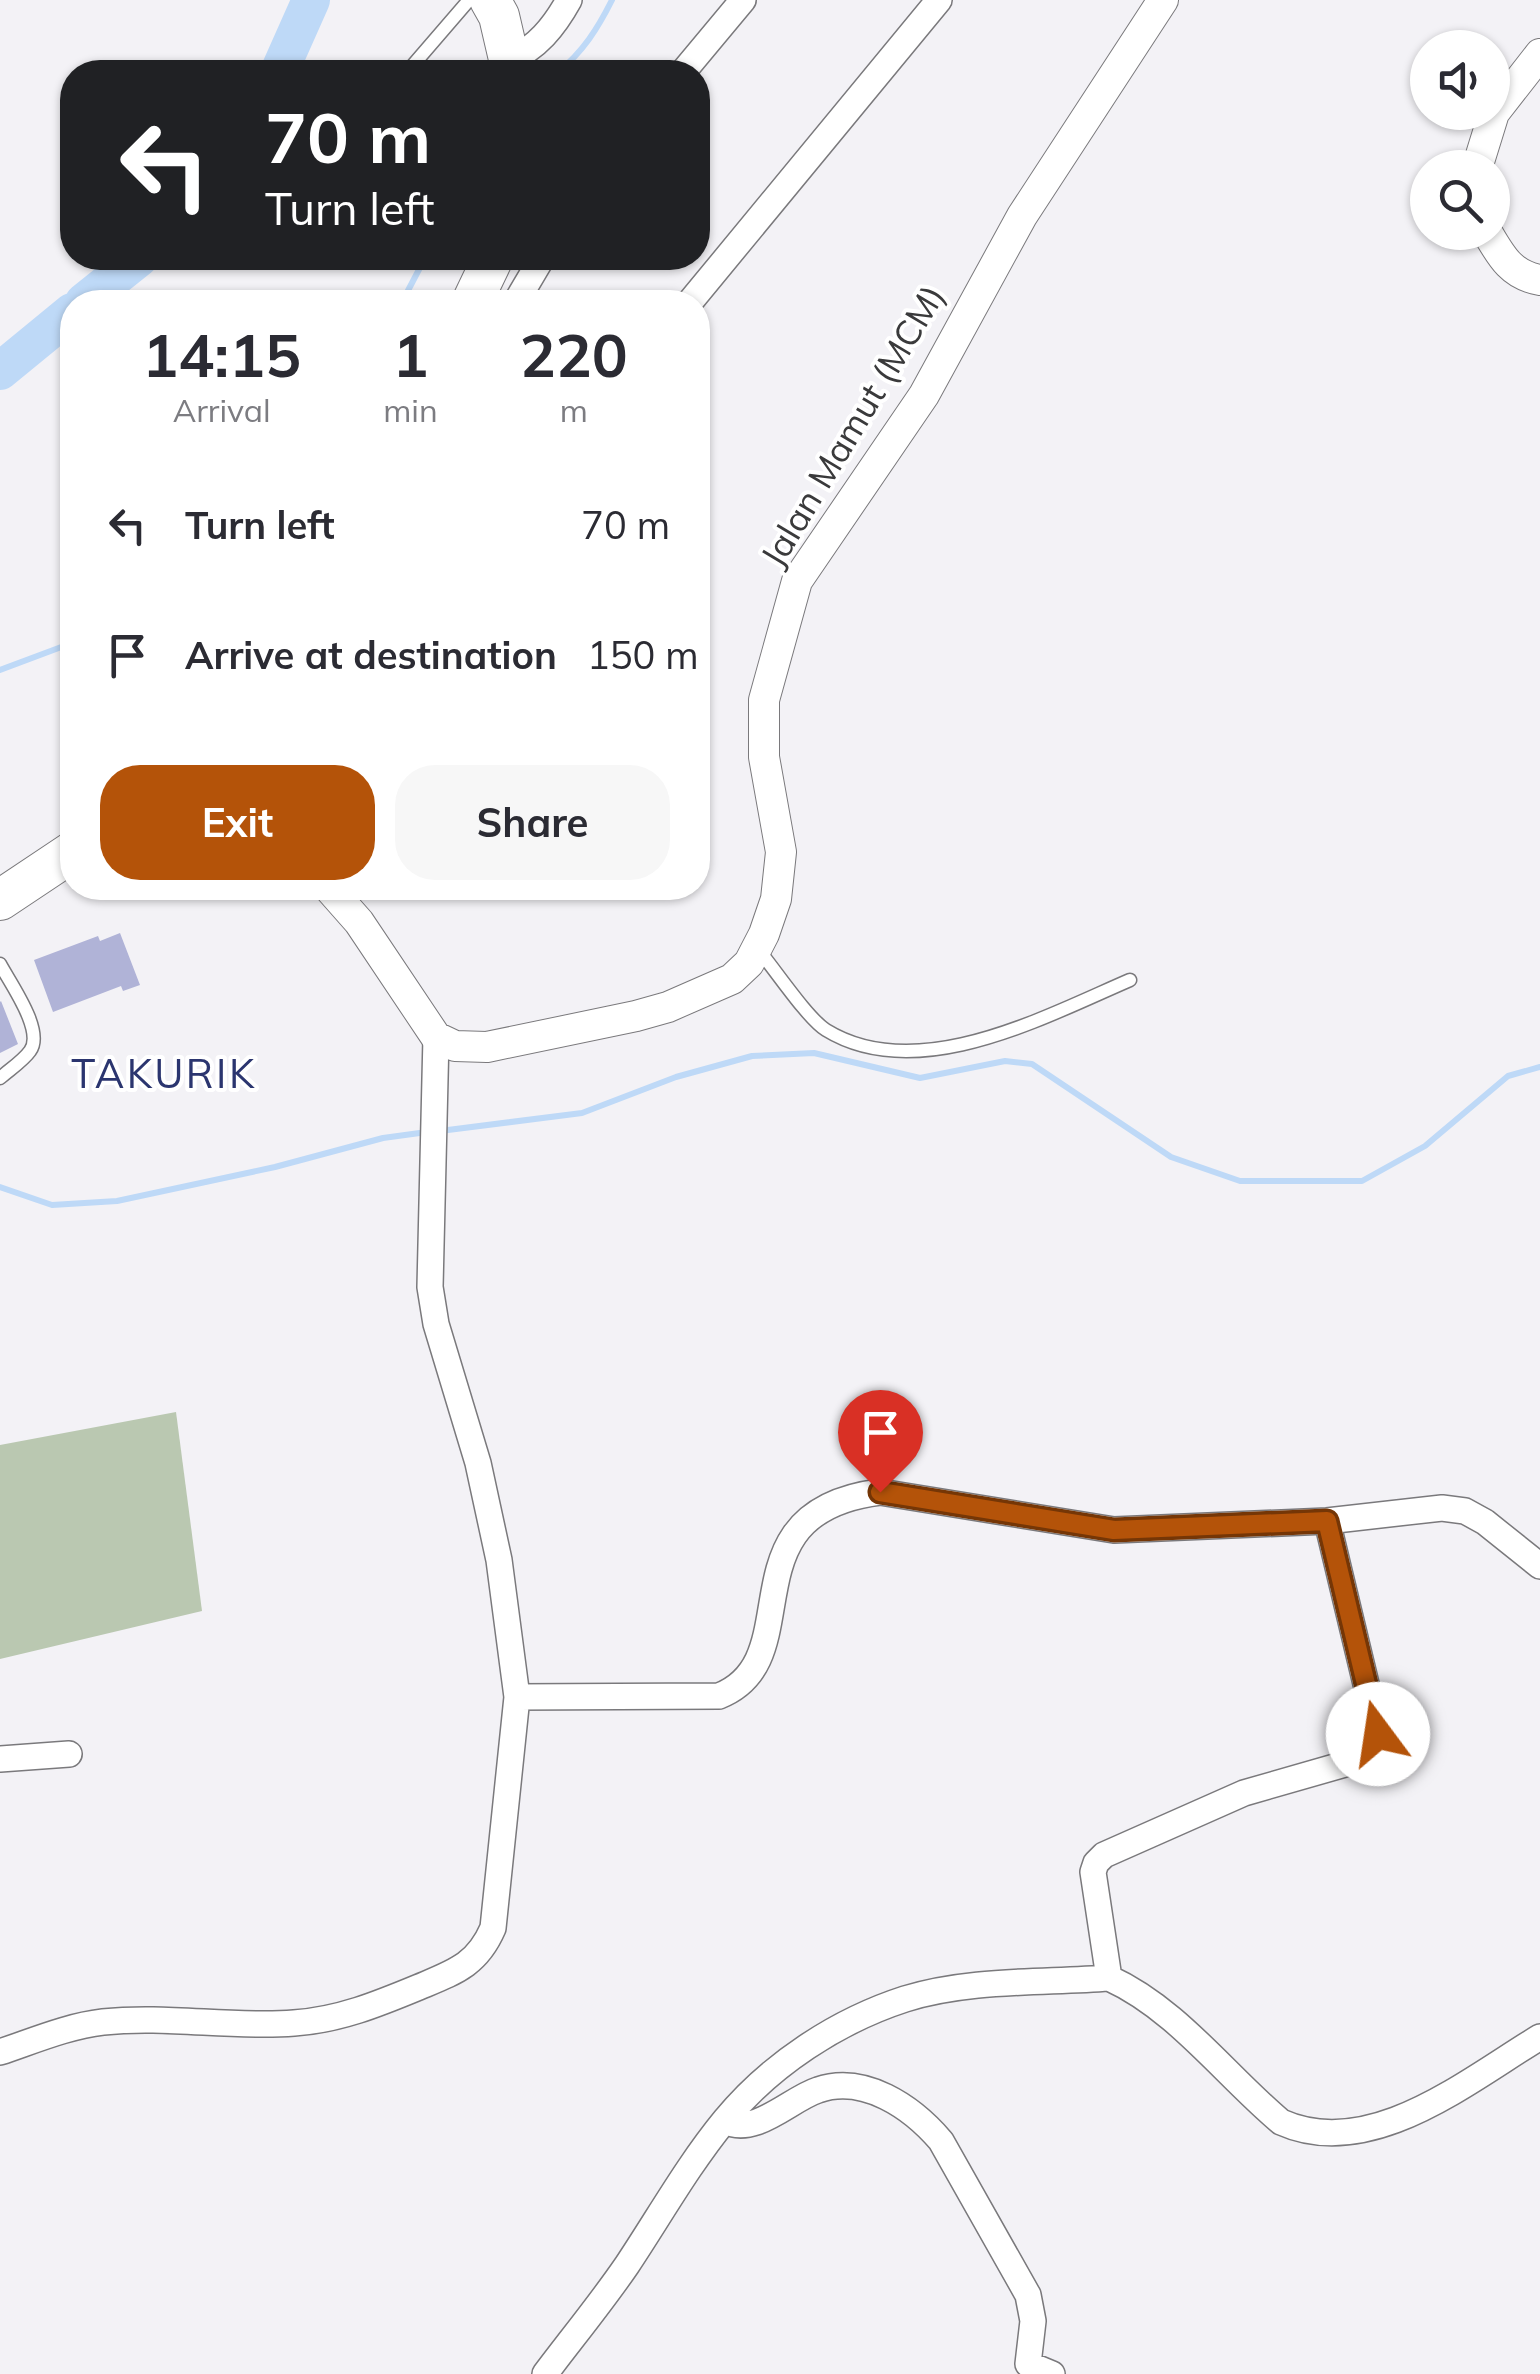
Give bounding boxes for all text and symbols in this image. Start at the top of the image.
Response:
map controls [1410,30,1510,250]
button: sound [1410,30,1510,130]
text: 70 m [265,93,431,181]
icon: left [100,100,230,230]
button: search [1410,150,1510,250]
text: Turn left [265,180,434,236]
street label: Jalan Mamut (MCM) [751,277,954,574]
text: 14:15 [142,317,301,392]
text: 1 [392,317,428,392]
text: 220 [520,317,628,392]
text: Arrival [173,390,271,430]
text: min [383,390,438,430]
text: m [560,390,588,430]
icon: left [100,498,155,553]
text: Turn left [185,501,335,549]
text: 70 m [581,501,670,549]
icon: arrive [100,628,155,683]
text: Arrive at destination [185,631,557,679]
text: 150 m [587,631,699,679]
button: Exit [100,765,375,880]
button: Share [395,765,670,880]
district label: TAKURIK [71,1048,257,1098]
pin [838,1390,923,1493]
icon: arrive [853,1405,908,1460]
position arrow [1326,1682,1430,1786]

